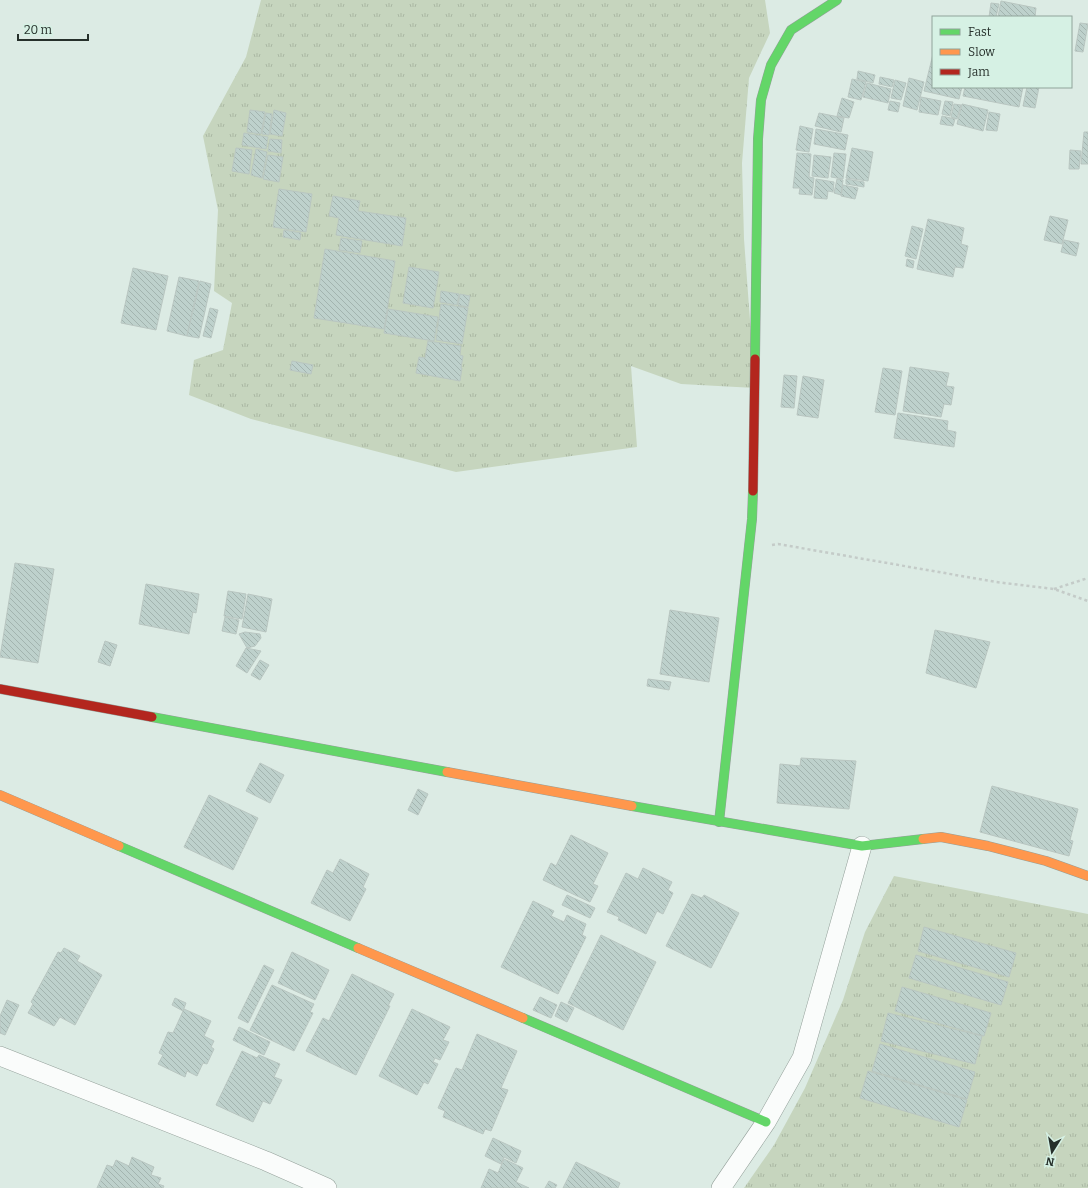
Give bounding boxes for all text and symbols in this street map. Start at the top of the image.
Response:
scale bar [18,16,88,42]
legend [932,16,1072,88]
text: 20 m [24,23,53,37]
text: Fast [968,25,992,39]
text: Slow [968,45,995,59]
text: Jam [967,65,990,79]
north arrow [1032,1132,1072,1172]
text: N [1044,1154,1056,1169]

